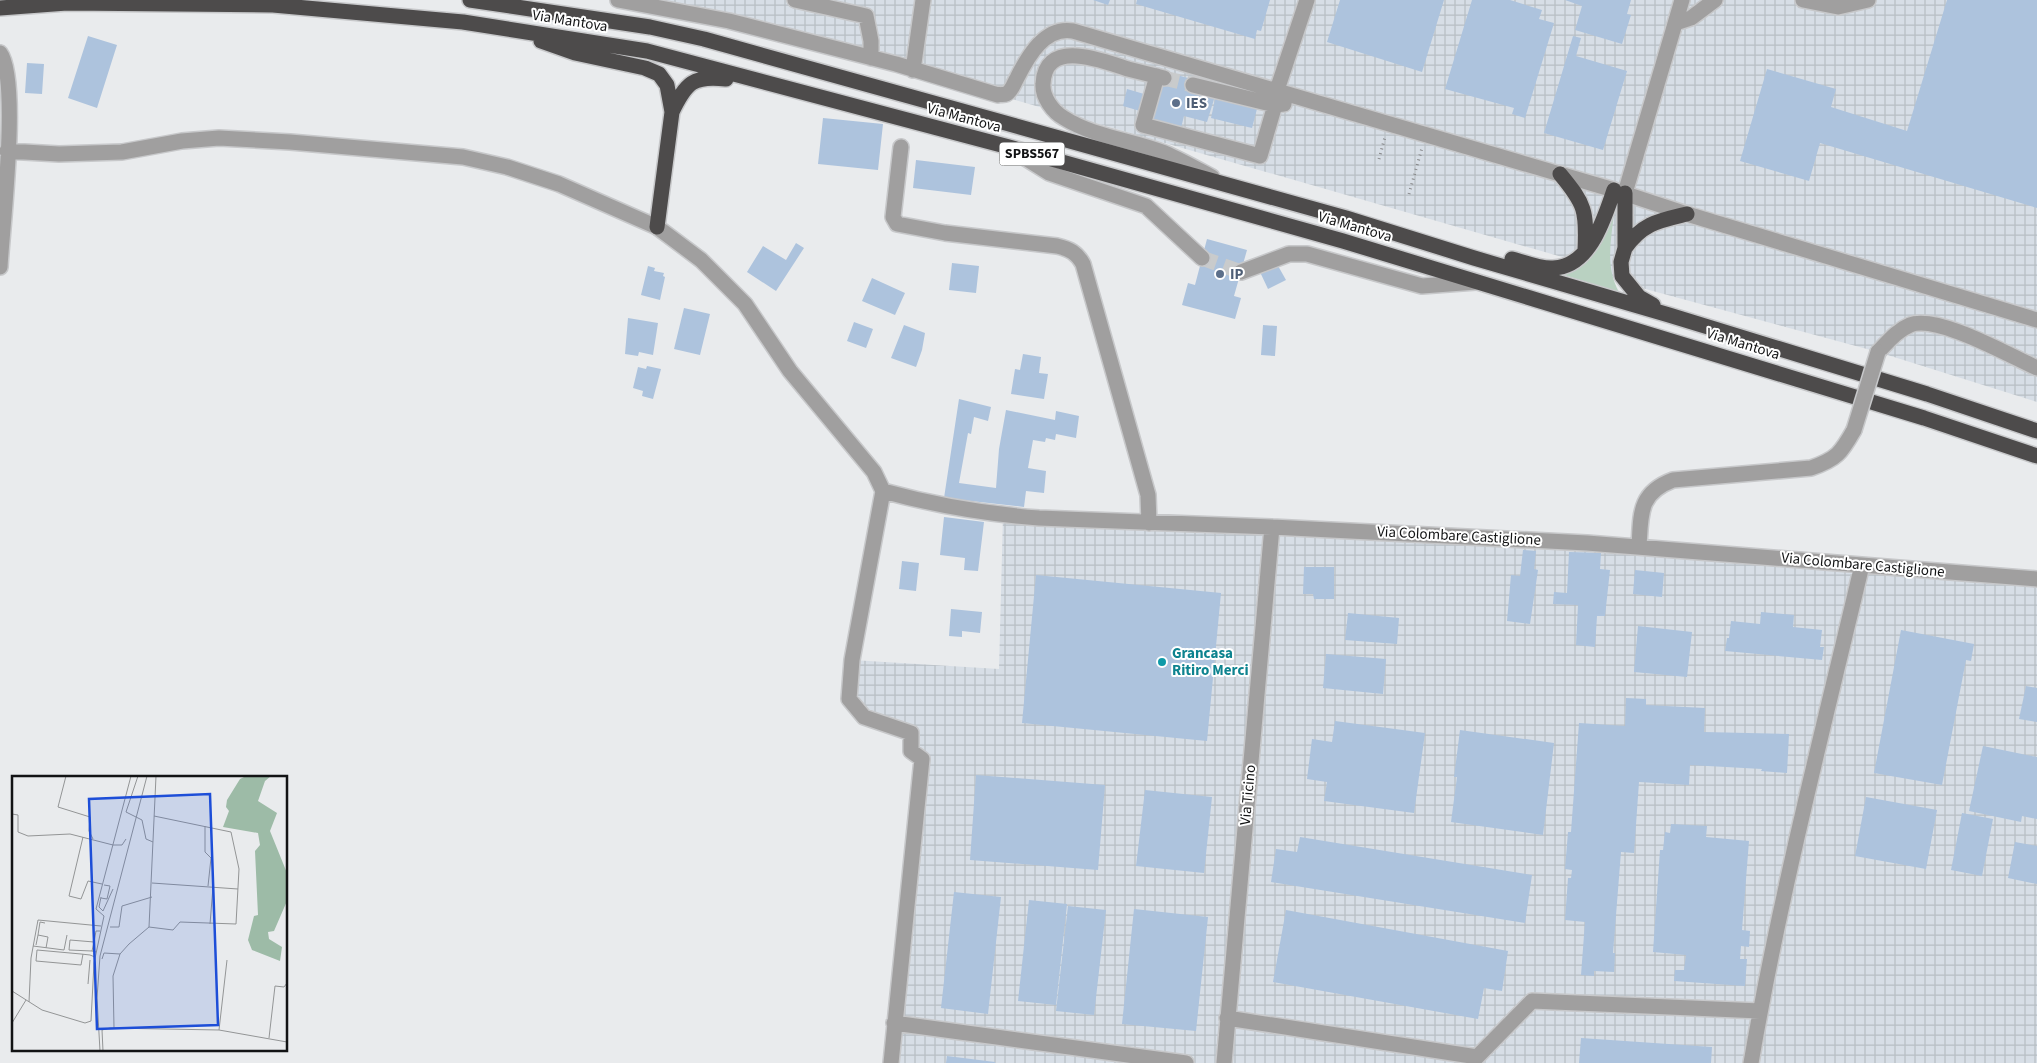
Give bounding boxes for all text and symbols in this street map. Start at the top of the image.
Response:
street label: Via Mantova [531,5,609,37]
place label: IES [1186,93,1207,114]
marker: IES [1170,97,1182,109]
street label: Via Mantova [925,98,1003,138]
road number: SPBS567 [1000,142,1064,166]
street label: Via Mantova [1316,206,1394,248]
place label: IP [1230,264,1244,285]
marker: IP [1214,268,1226,280]
street label: Via Mantova [1704,323,1782,365]
street label: Via Colombare Castiglione [1377,521,1541,551]
street label: Via Colombare Castiglione [1780,547,1946,583]
place label: Grancasa Ritiro Merci [1172,643,1249,681]
marker: Grancasa Ritiro Merci [1156,656,1168,668]
street label: Via Ticino [1235,764,1261,826]
inset map [12,776,288,1050]

